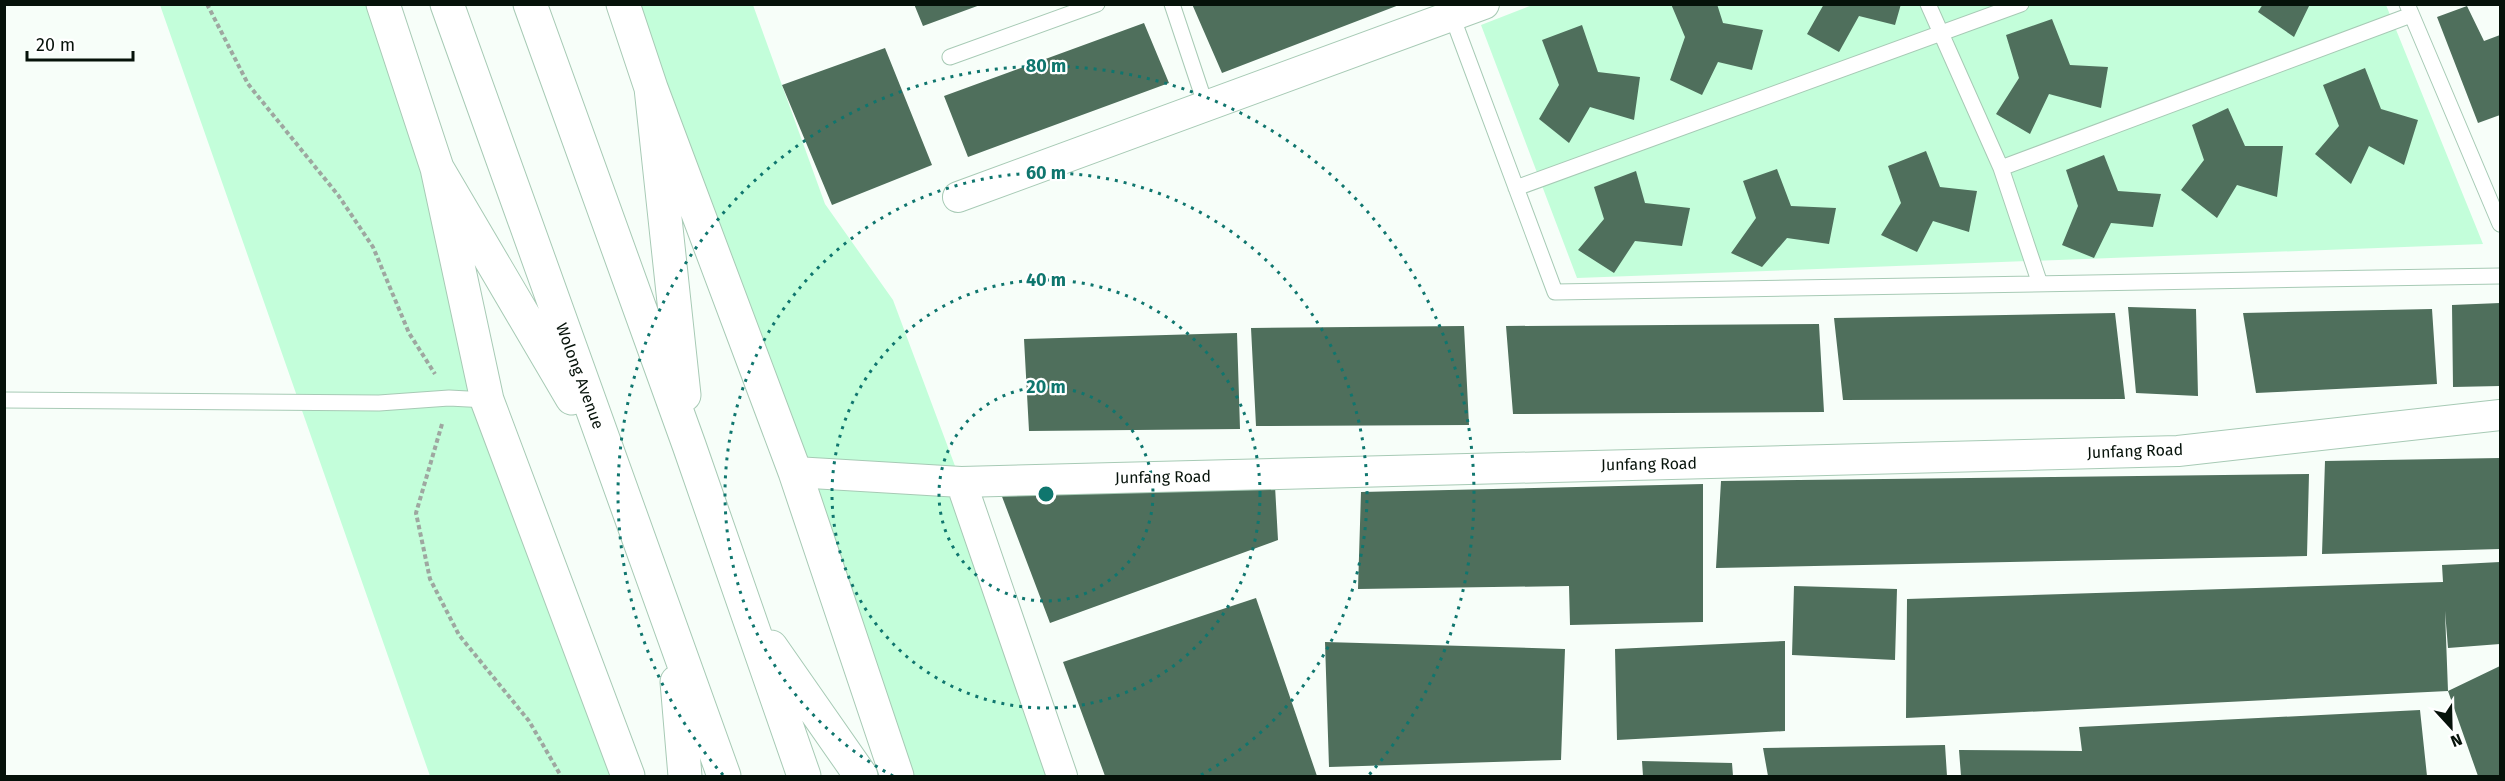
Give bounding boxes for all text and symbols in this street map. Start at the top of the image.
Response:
scale bar [27,24,134,62]
text: 20 m [36,34,75,56]
text: 80 m [1026,55,1066,77]
text: 60 m [1026,162,1066,184]
text: 40 m [1026,269,1066,291]
street label: Wolong Avenue [552,320,608,432]
text: 20 m [1026,376,1066,398]
street label: Junfang Road [2087,440,2183,462]
street label: Junfang Road [1601,454,1697,474]
street label: Junfang Road [1115,467,1211,487]
centre of rings [1036,484,1056,504]
north arrow [2421,697,2481,757]
text: N [2448,730,2465,751]

